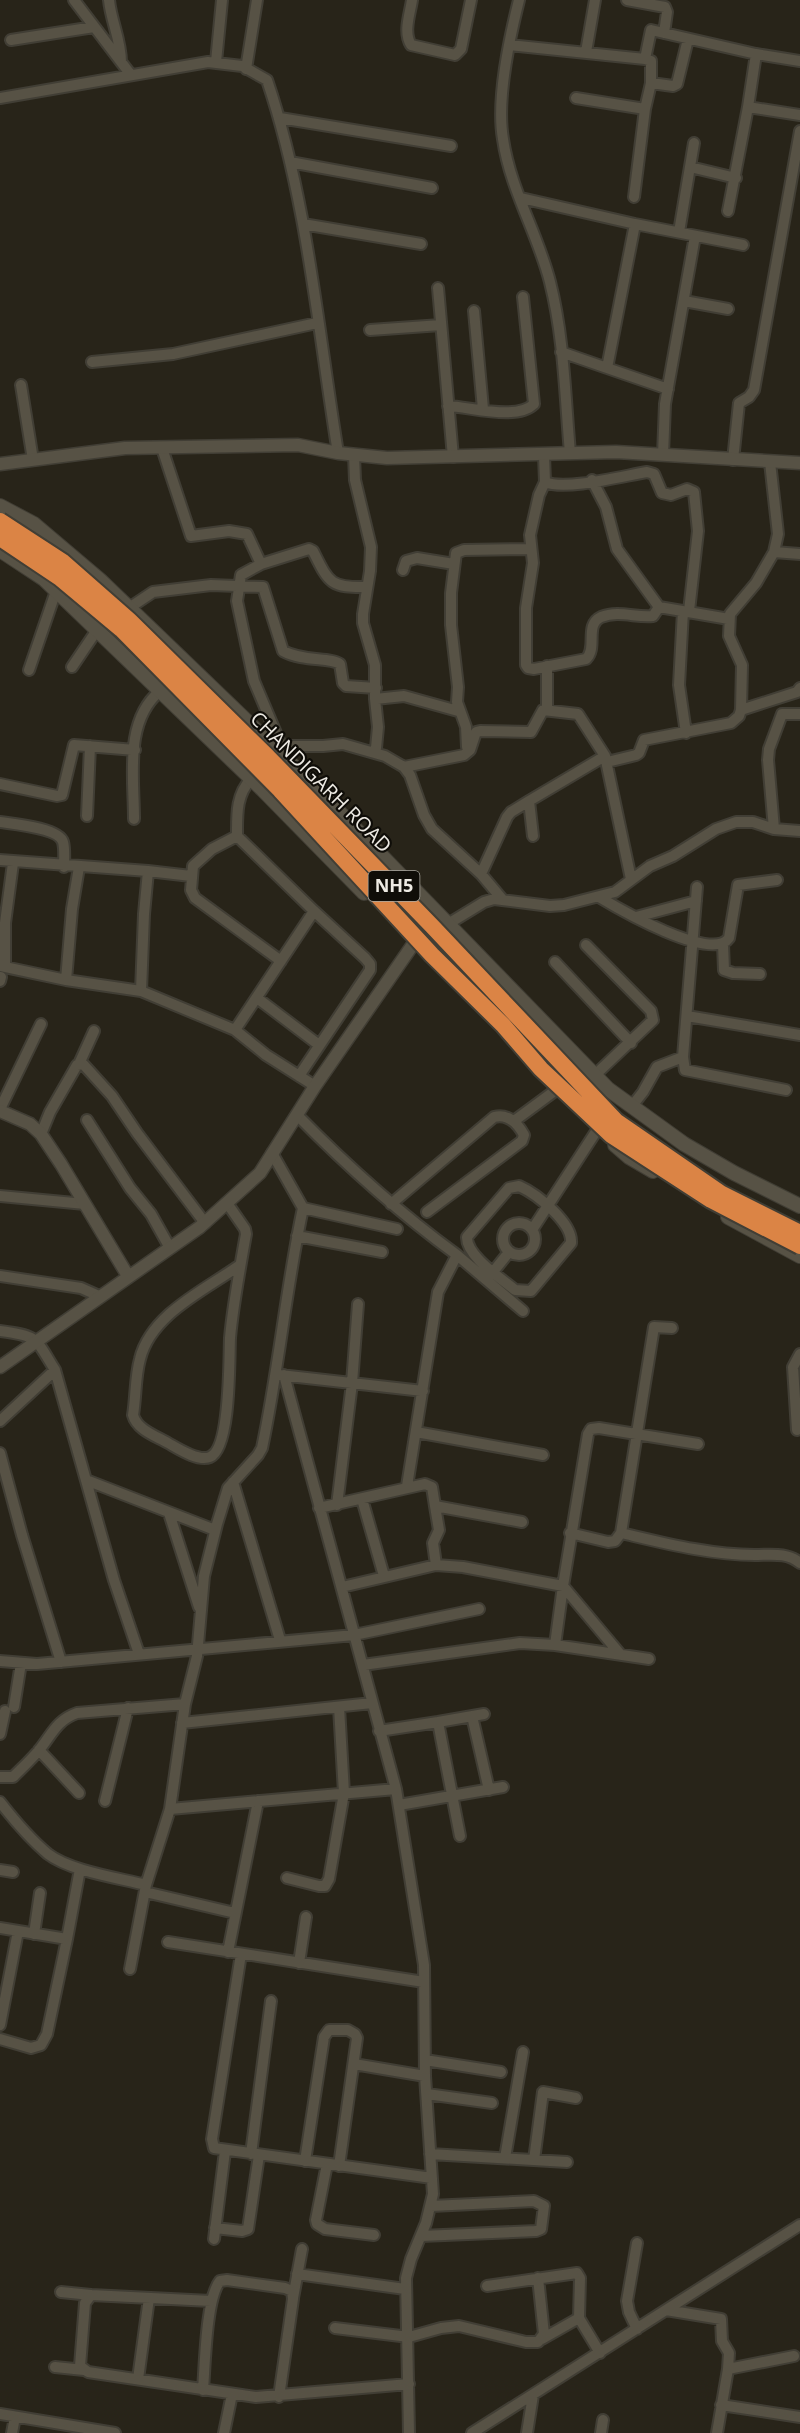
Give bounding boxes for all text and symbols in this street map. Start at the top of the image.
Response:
street label: CHANDIGARH ROAD [245,705,398,858]
road number: NH5 [368,871,420,901]

